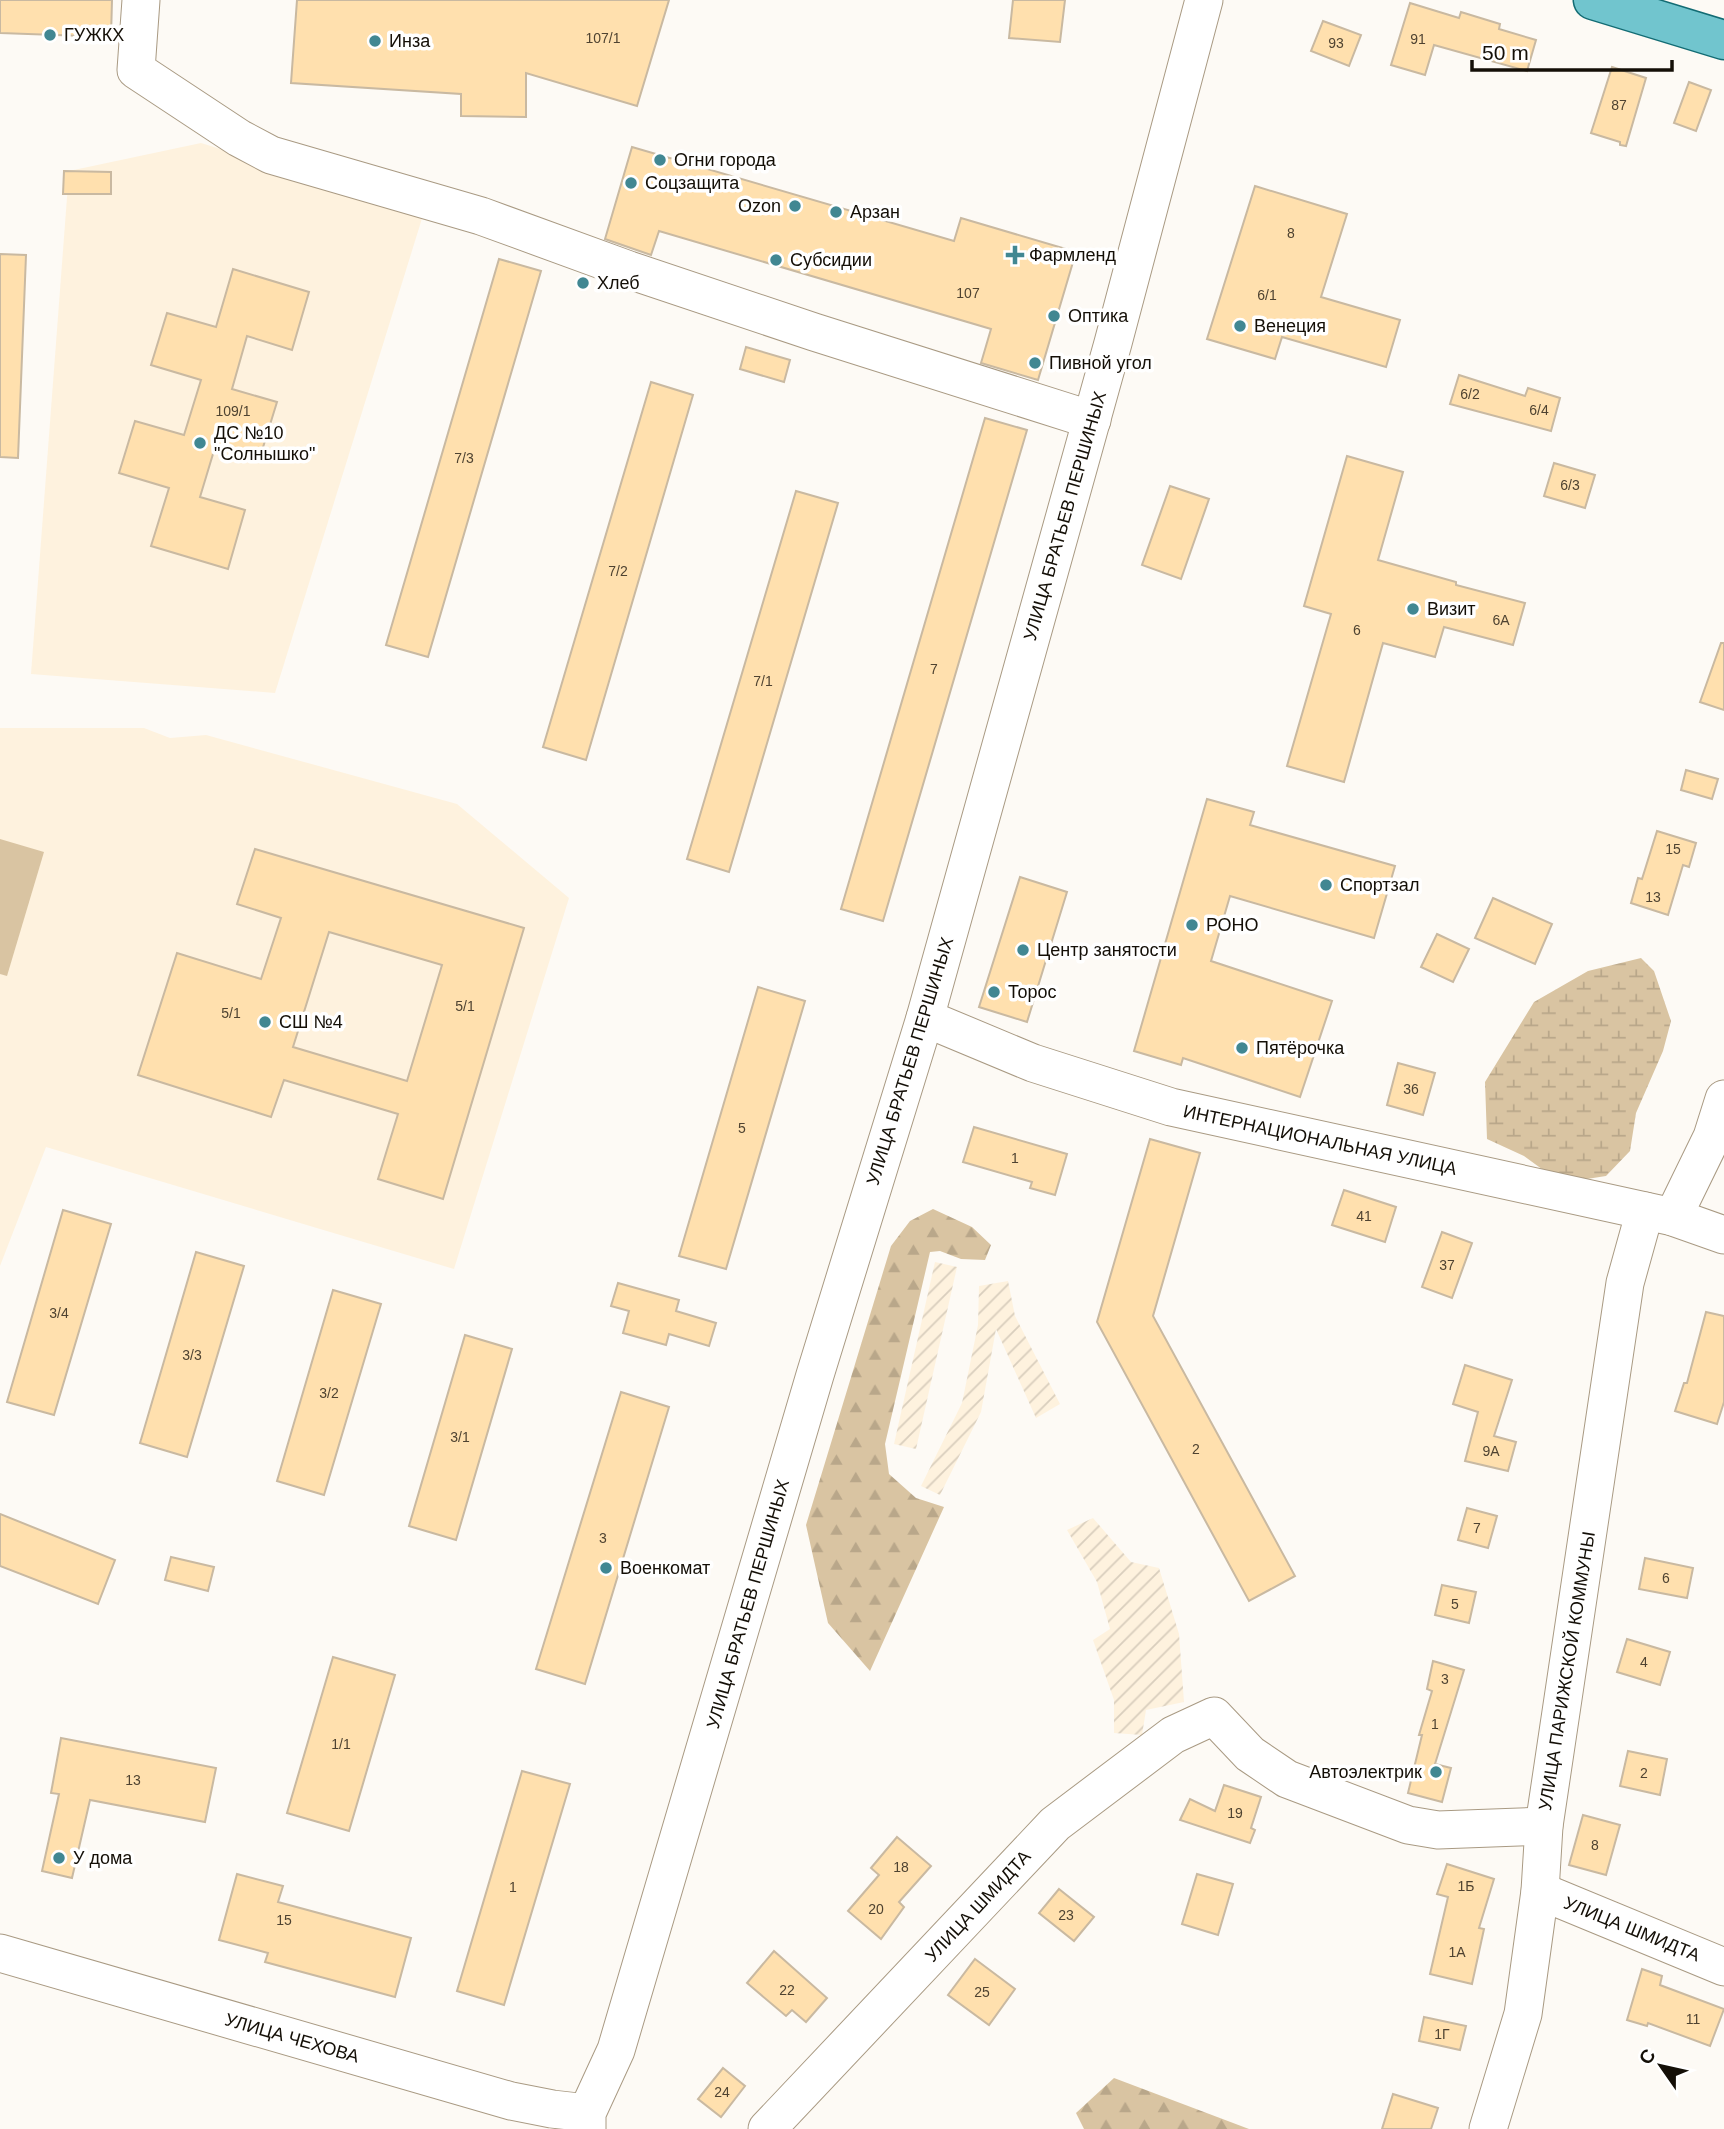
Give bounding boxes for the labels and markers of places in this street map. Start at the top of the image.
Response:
place label: ГУЖКХ [64,25,124,45]
marker: ГУЖКХ [42,27,58,43]
place label: Инза [389,31,431,51]
marker: Инза [367,33,383,49]
place label: Огни города [674,150,777,170]
marker: Огни города [652,152,668,168]
place label: Соцзащита [645,173,740,193]
marker: Соцзащита [623,175,639,191]
place label: Ozon [738,196,781,216]
marker: Ozon [787,198,803,214]
place label: Арзан [850,202,900,222]
marker: Арзан [828,204,844,220]
place label: Фармленд [1029,245,1117,265]
marker: Фармленд [1007,247,1023,263]
place label: Субсидии [790,250,872,270]
marker: Субсидии [768,252,784,268]
place label: Хлеб [597,273,640,293]
marker: Хлеб [575,275,591,291]
place label: Оптика [1068,306,1129,326]
marker: Оптика [1046,308,1062,324]
place label: Венеция [1254,316,1326,336]
marker: Венеция [1232,318,1248,334]
place label: Пивной угол [1049,353,1152,373]
marker: Пивной угол [1027,355,1043,371]
place label: ДС №10 "Солнышко" [214,423,315,464]
marker: ДС №10 "Солнышко" [192,435,208,451]
place label: Визит [1427,599,1476,619]
marker: Визит [1405,601,1421,617]
place label: Спортзал [1340,875,1419,895]
marker: Спортзал [1318,877,1334,893]
place label: РОНО [1206,915,1259,935]
marker: РОНО [1184,917,1200,933]
place label: Центр занятости [1037,940,1177,960]
marker: Центр занятости [1015,942,1031,958]
place label: Торос [1008,982,1057,1002]
marker: Торос [986,984,1002,1000]
place label: СШ №4 [279,1012,343,1032]
marker: СШ №4 [257,1014,273,1030]
place label: Пятёрочка [1256,1038,1345,1058]
marker: Пятёрочка [1234,1040,1250,1056]
place label: Военкомат [620,1558,710,1578]
marker: Военкомат [598,1560,614,1576]
place label: Автоэлектрик [1309,1762,1422,1782]
marker: Автоэлектрик [1428,1764,1444,1780]
place label: У дома [73,1848,133,1868]
marker: У дома [51,1850,67,1866]

